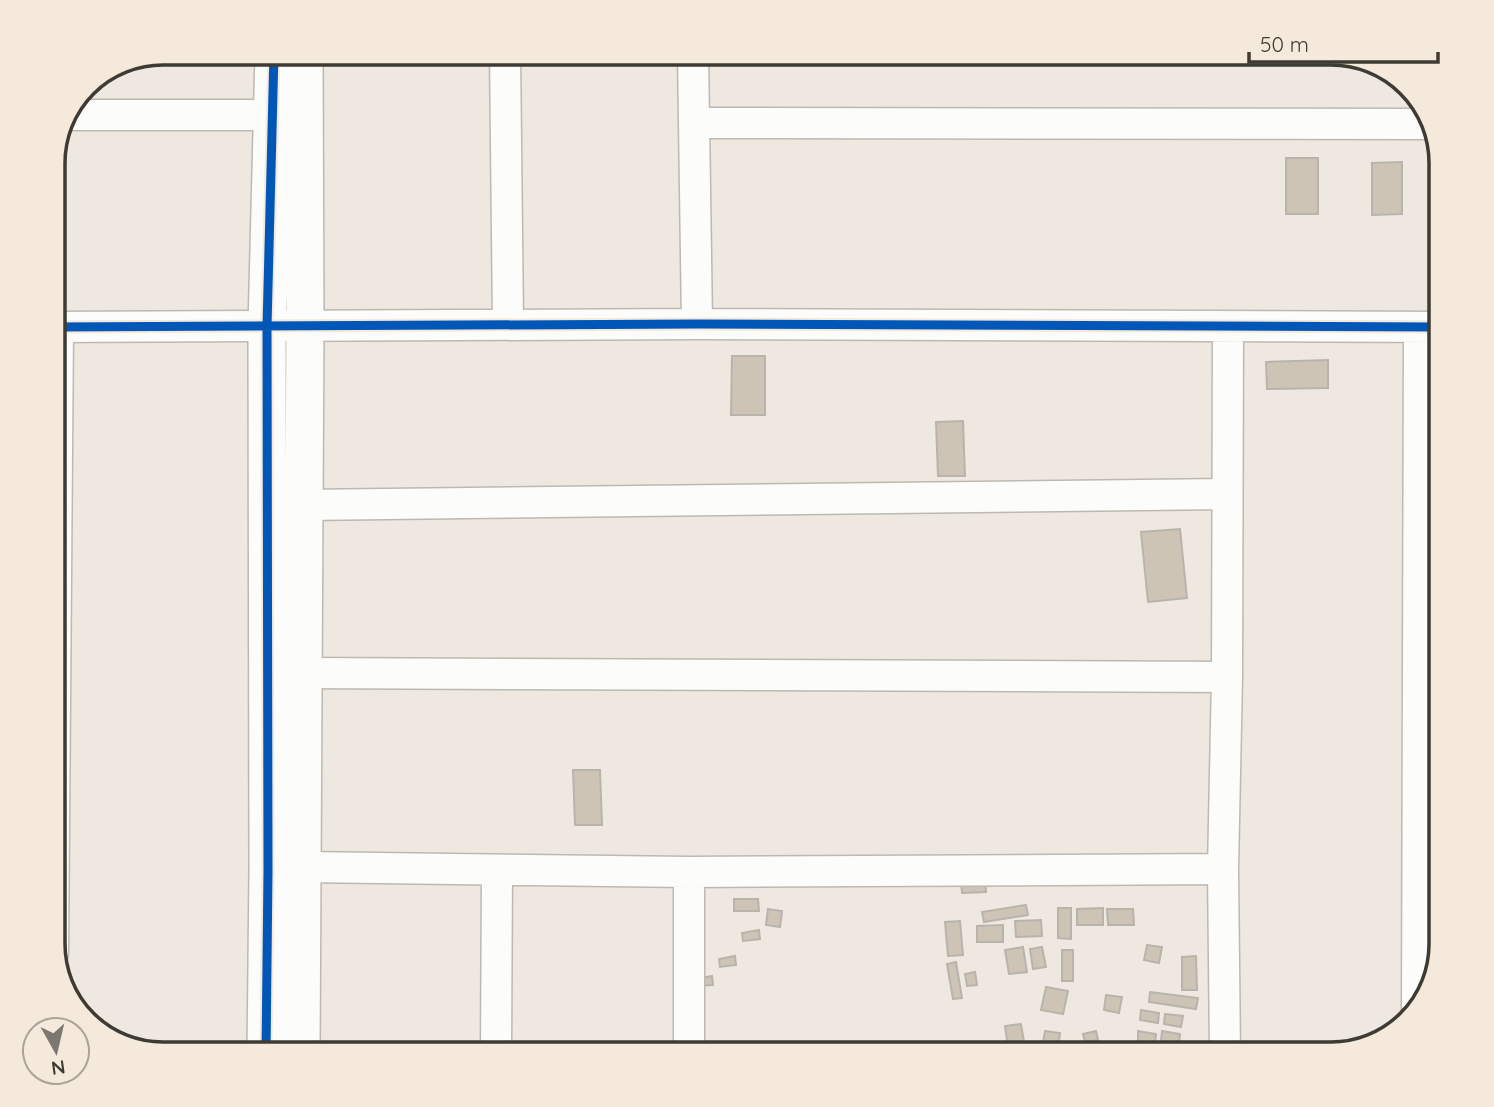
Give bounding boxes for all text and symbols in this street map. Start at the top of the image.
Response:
scale bar [1249,21,1438,65]
text: 50 m [1260,31,1309,57]
north arrow [21,1016,91,1086]
text: N [50,1055,67,1081]

